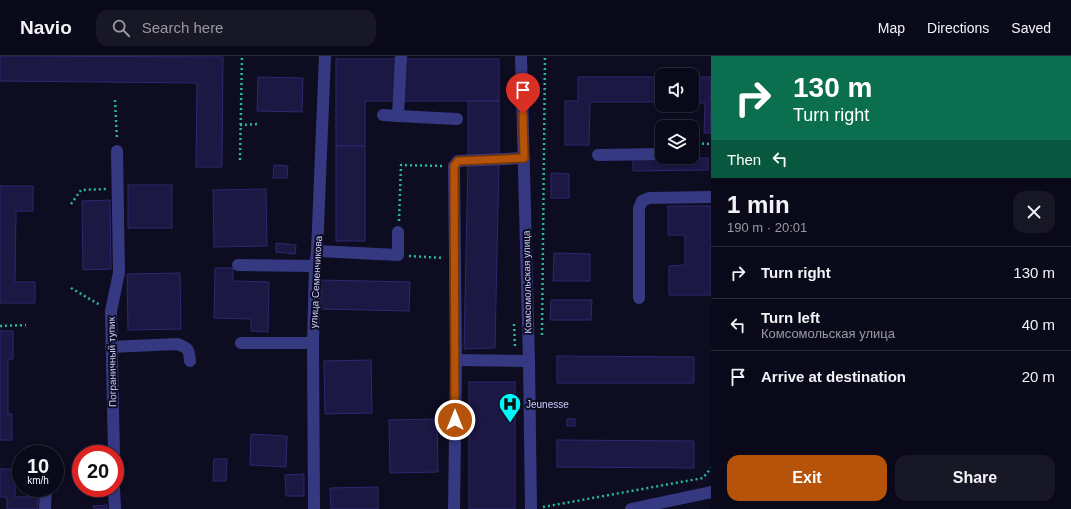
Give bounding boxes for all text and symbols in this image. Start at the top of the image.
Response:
search box [96,10,376,46]
text: Navio [20,17,72,38]
icon: search [110,17,132,39]
text: Search here [142,19,223,36]
text: Map [878,20,905,36]
text: Directions [927,20,989,36]
text: Saved [1011,20,1051,36]
map controls [655,68,699,164]
button: sound [655,68,699,112]
icon: right [727,72,779,124]
text: 130 m [793,72,872,103]
pin [506,73,540,114]
icon: arrive [512,79,534,101]
text: Turn right [793,105,869,125]
button: layers [655,120,699,164]
icon: left [769,148,791,170]
text: Then [727,151,761,168]
text: 1 min [727,191,790,218]
button: close [1013,191,1055,233]
text: 190 m · 20:01 [727,220,807,235]
street label: Комсомольская улица [521,230,533,334]
street label: улица Семенчикова [308,235,324,329]
icon: right [727,262,749,284]
text: Turn right [761,264,831,281]
text: 130 m [1013,264,1055,281]
text: Turn left [761,309,820,326]
icon: left [727,314,749,336]
street label: Пограничный тупик [106,316,118,407]
text: 40 m [1022,316,1055,333]
text: Комсомольская улица [761,326,895,341]
icon: arrive [727,366,749,388]
text: Arrive at destination [761,368,906,385]
text: 20 m [1022,368,1055,385]
hospital icon: Jeunesse [497,391,523,424]
position arrow [434,399,476,441]
place label: Jeunesse [526,399,569,410]
speed limit sign: 20 [72,445,124,497]
text: 10 [27,455,49,477]
button: Exit [727,455,887,501]
button: Share [895,455,1055,501]
text: km/h [27,475,49,486]

